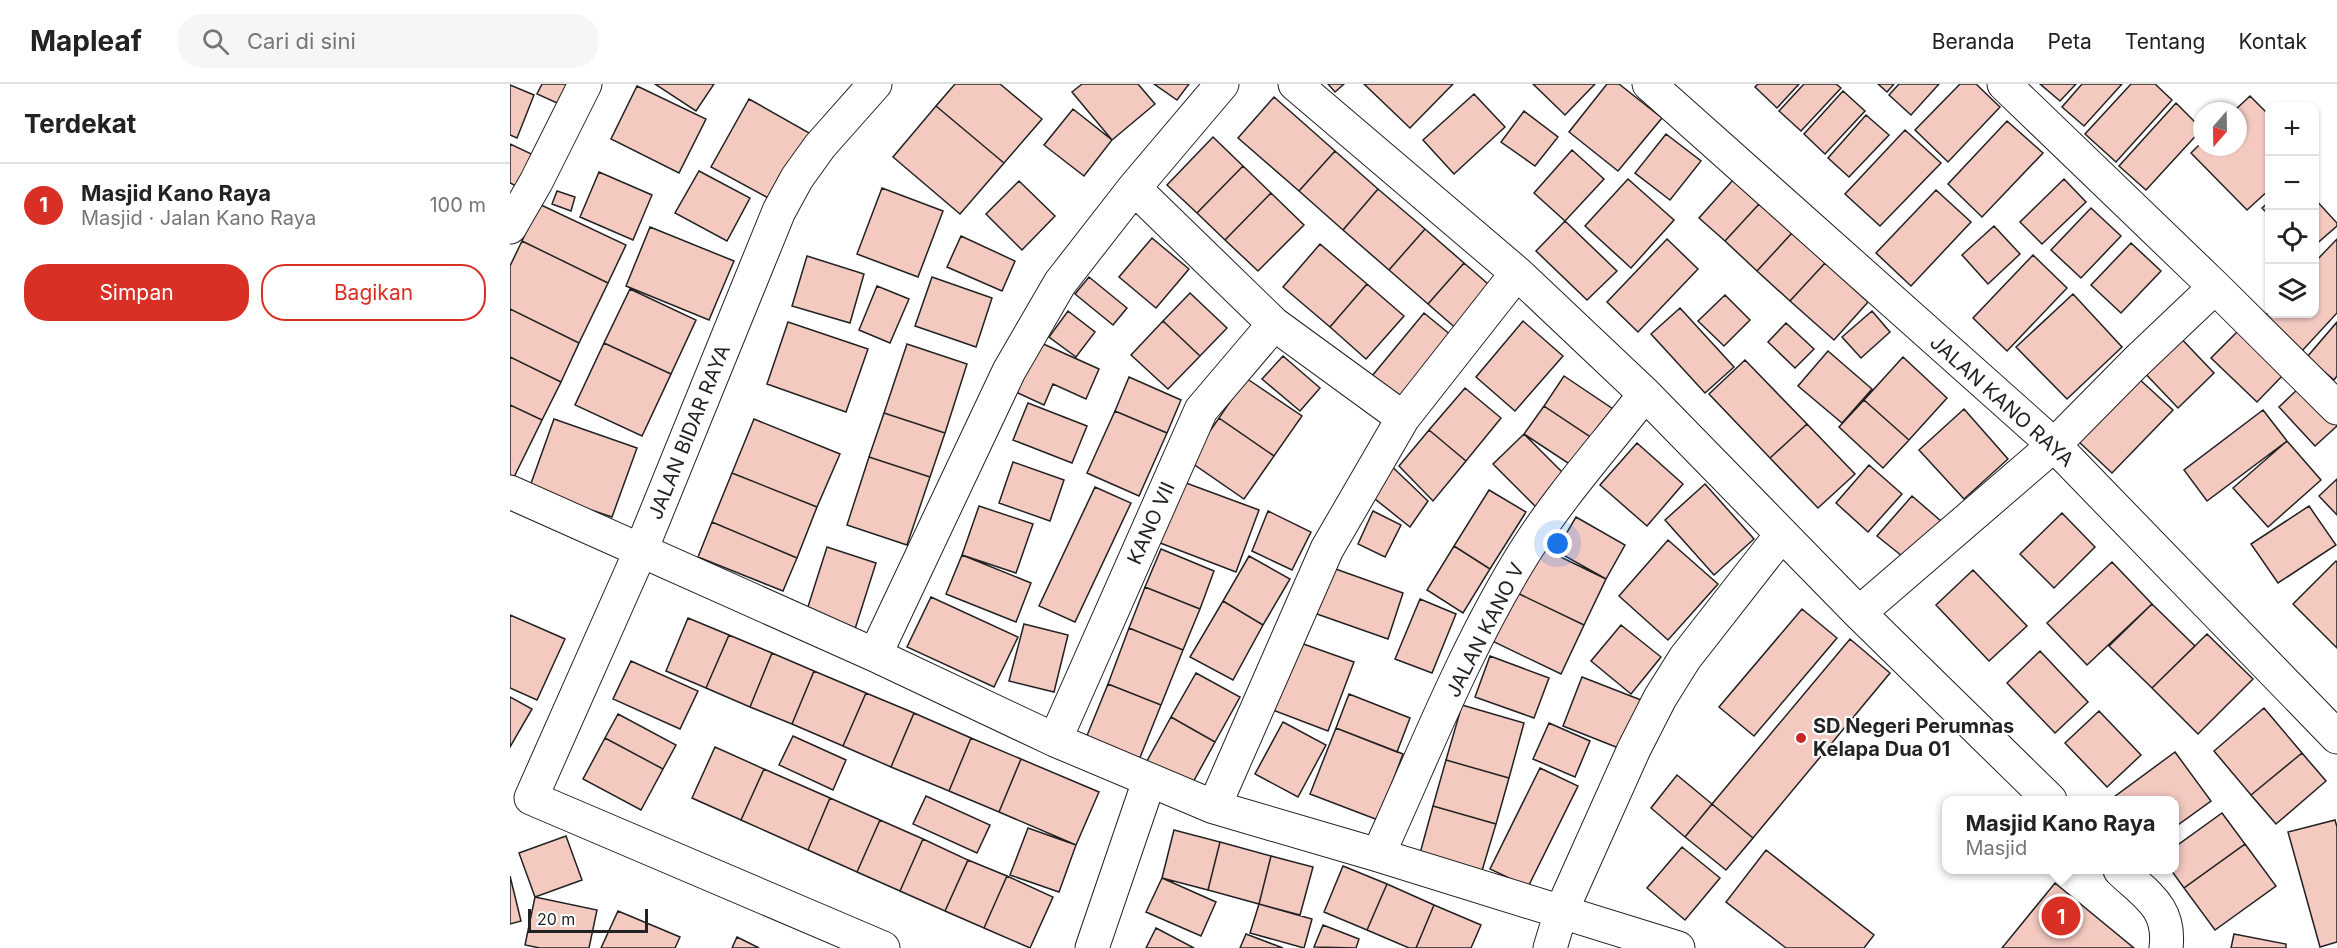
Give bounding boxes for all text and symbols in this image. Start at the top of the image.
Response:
search box [178,14,598,68]
text: Mapleaf [30,24,142,58]
icon: search [199,25,232,58]
text: Cari di sini [247,28,356,54]
text: Beranda [1932,29,2014,54]
text: Peta [2047,29,2092,54]
text: Tentang [2125,29,2205,54]
text: Kontak [2238,29,2307,54]
north arrow [2193,102,2247,156]
map controls [2265,102,2319,318]
button: + [2265,102,2319,156]
text: Terdekat [24,108,136,139]
button: − [2265,156,2319,210]
text: Masjid Kano Raya [81,180,271,206]
text: 1 [39,193,48,217]
text: 100 m [429,193,486,217]
text: Masjid · Jalan Kano Raya [81,206,316,230]
button: locate [2265,210,2319,264]
button: Simpan [24,264,249,321]
button: Bagikan [261,264,486,321]
button: layers [2265,264,2319,318]
street label: JALAN KANO RAYA [1925,330,2079,472]
street label: JALAN BIDAR RAYA [643,341,735,523]
street label: KANO VII [1122,478,1180,568]
your location [1543,529,1572,558]
street label: JALAN KANO V [1441,559,1529,701]
place label: SD Negeri Perumnas Kelapa Dua 01 [1813,714,2014,761]
marker: SD Negeri Perumnas Kelapa Dua 01 [1794,731,1808,745]
popup [1942,796,2179,874]
text: Masjid Kano Raya [1965,810,2156,836]
text: Masjid [1965,836,2027,860]
pin: 1 [2042,894,2080,938]
scale bar [528,906,648,934]
text: 20 m [537,909,575,929]

